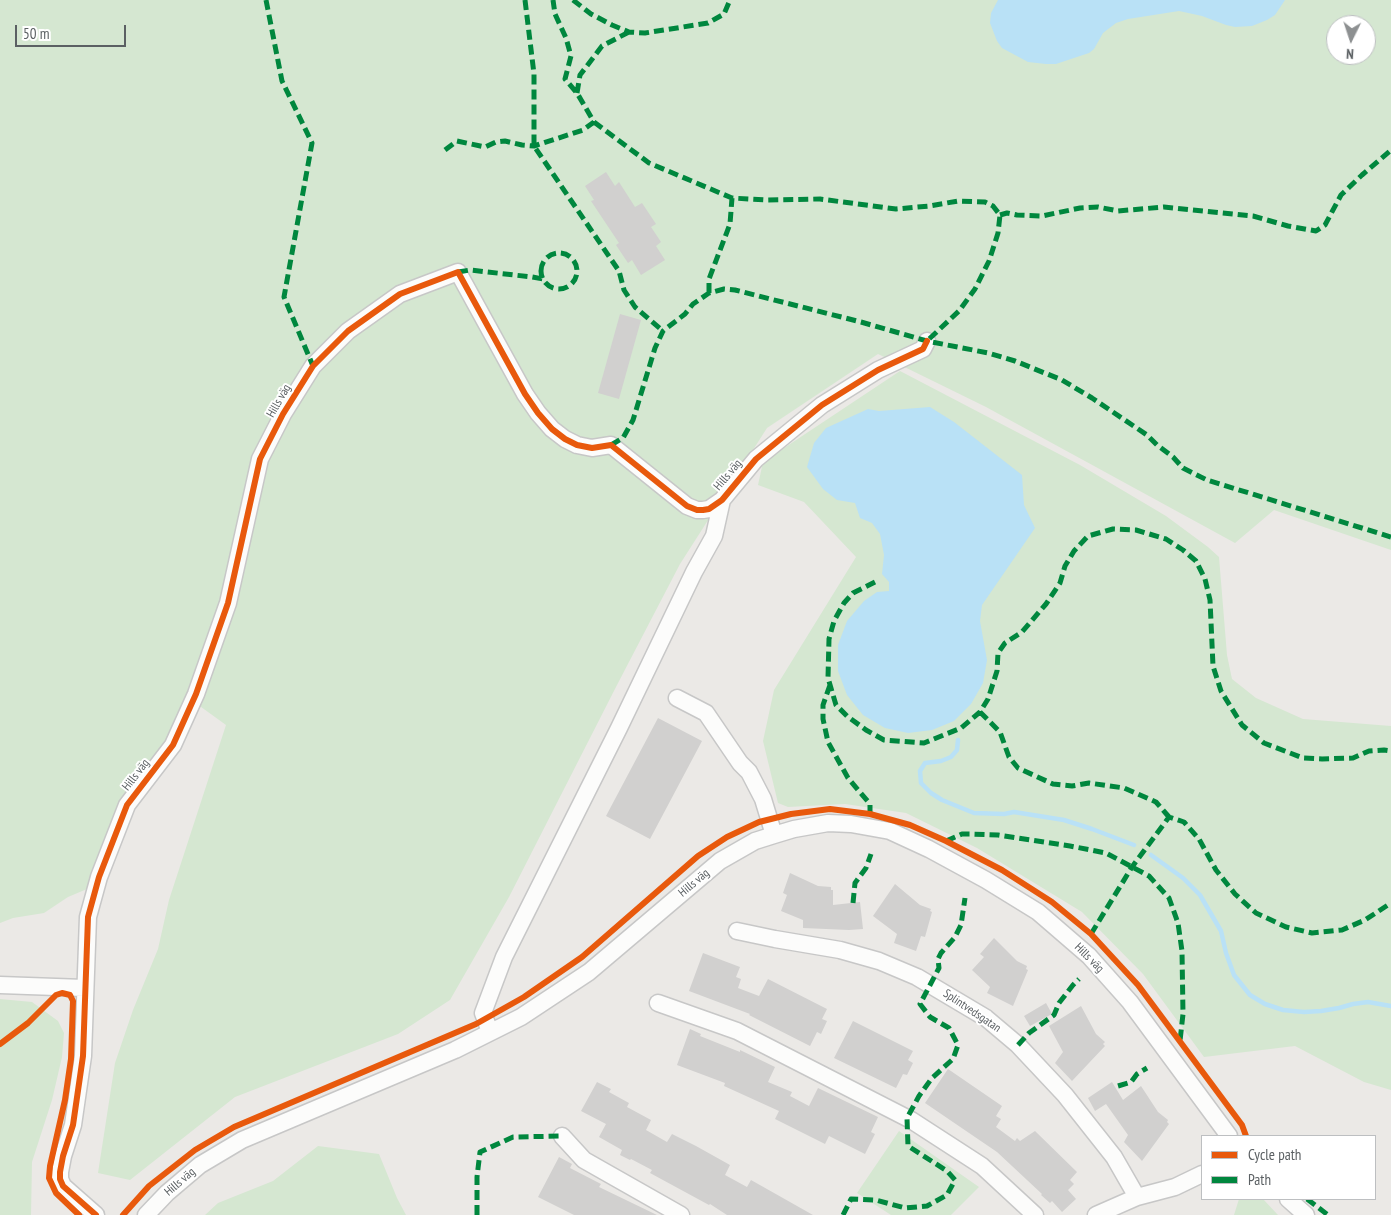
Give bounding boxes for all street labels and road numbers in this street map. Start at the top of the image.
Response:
street label: Hills väg [264,382,294,420]
street label: Hills väg [711,457,745,493]
street label: Hills väg [119,756,153,794]
street label: Hills väg [676,866,712,900]
street label: Hills väg [1071,940,1107,976]
street label: Splintvedsgatan [940,986,1004,1036]
street label: Hills väg [162,1165,198,1199]

